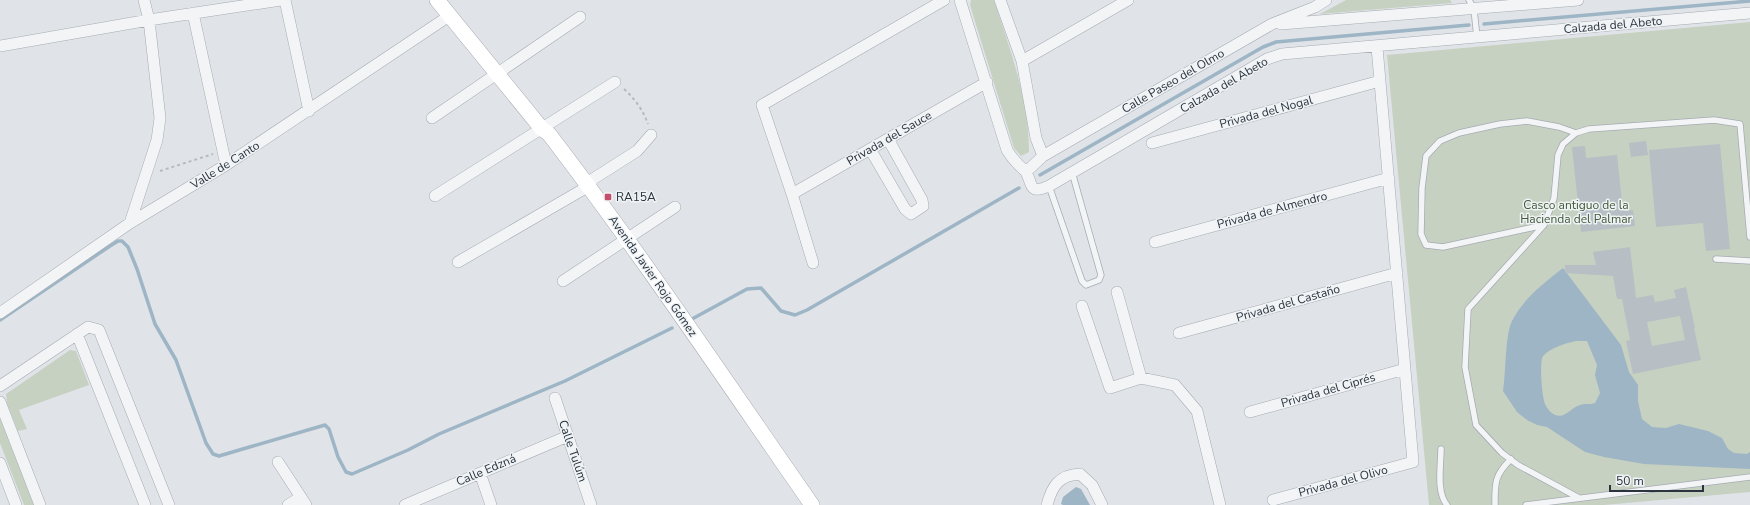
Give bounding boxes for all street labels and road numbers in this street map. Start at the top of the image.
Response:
street label: Calzada del Abeto [1563,13,1663,37]
street label: Calle Paseo del Olmo [1119,45,1228,117]
street label: Calzada del Abeto [1177,53,1271,117]
street label: Privada del Nogal [1218,92,1315,132]
street label: Privada del Sauce [844,107,934,169]
street label: Valle de Canto [187,137,263,193]
street label: Privada de Almendro [1215,187,1329,232]
street label: Avenida Javier Rojo Gómez [605,212,701,340]
street label: Privada del Castaño [1234,280,1342,325]
street label: Privada del Ciprés [1279,369,1377,411]
street label: Calle Tulúm [555,418,591,484]
street label: Calle Edzná [454,450,518,490]
street label: Privada del Olivo [1297,461,1390,501]

